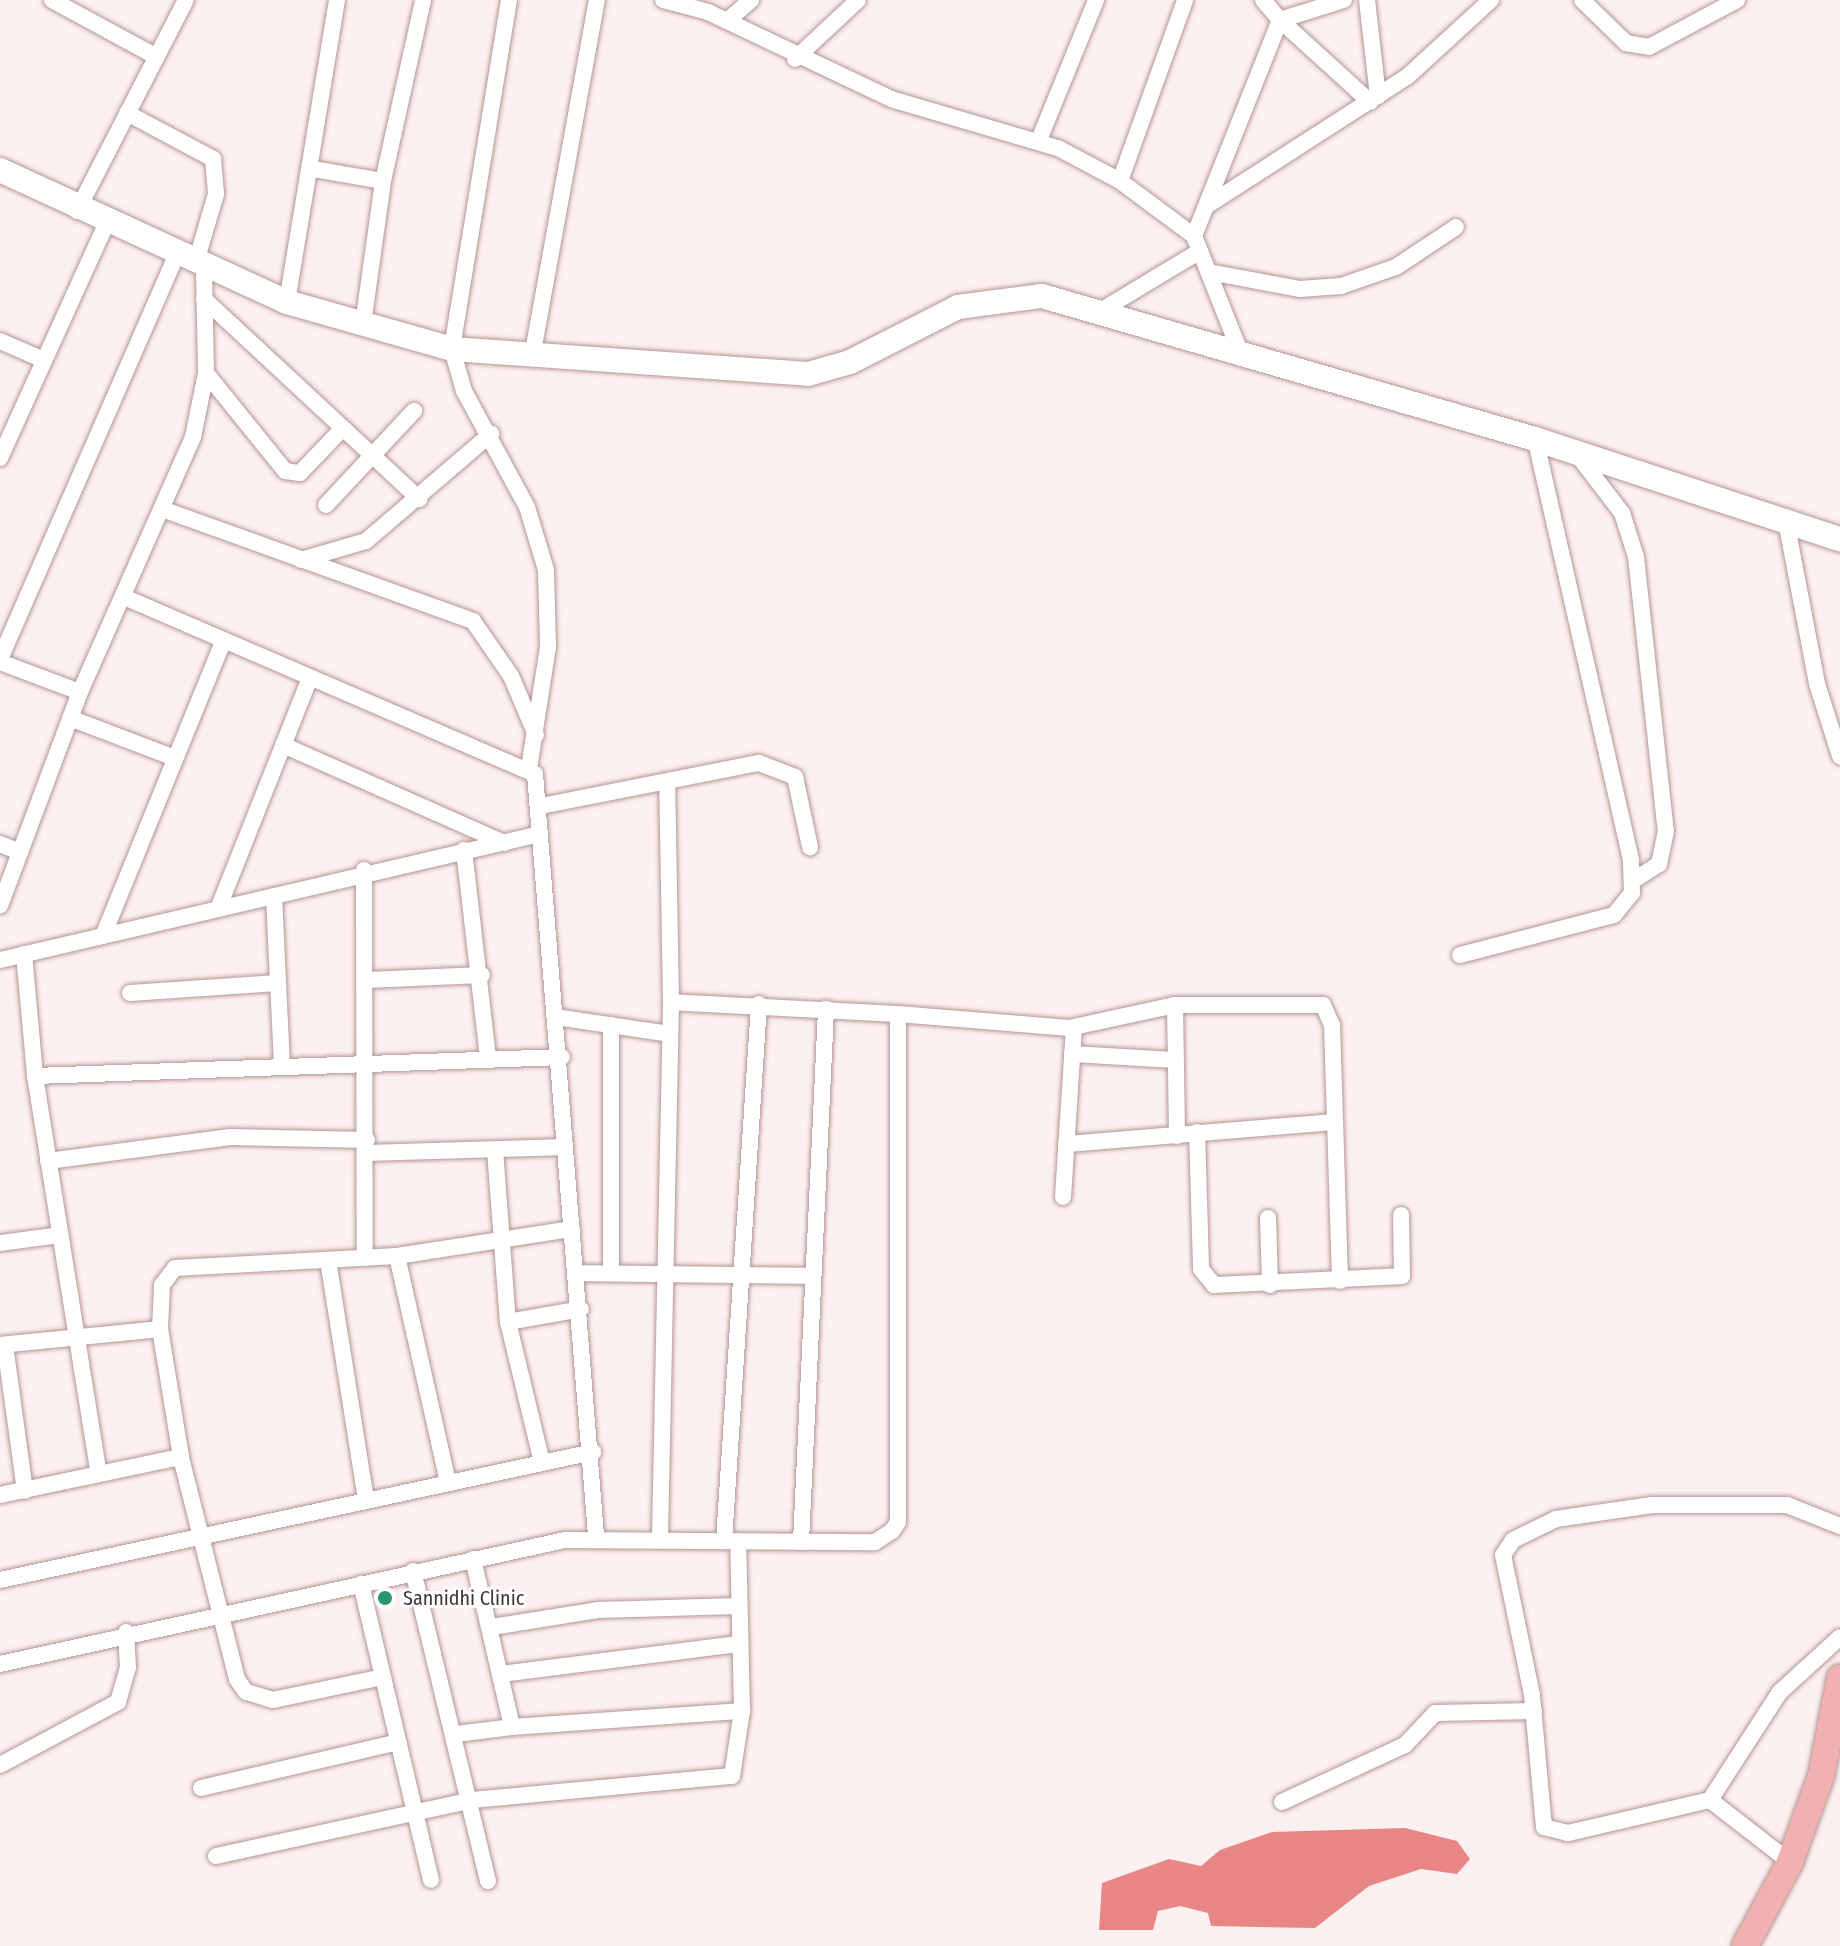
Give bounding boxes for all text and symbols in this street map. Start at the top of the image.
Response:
place label: Sannidhi Clinic [403,1586,524,1610]
marker: Sannidhi Clinic [374,1587,396,1609]

